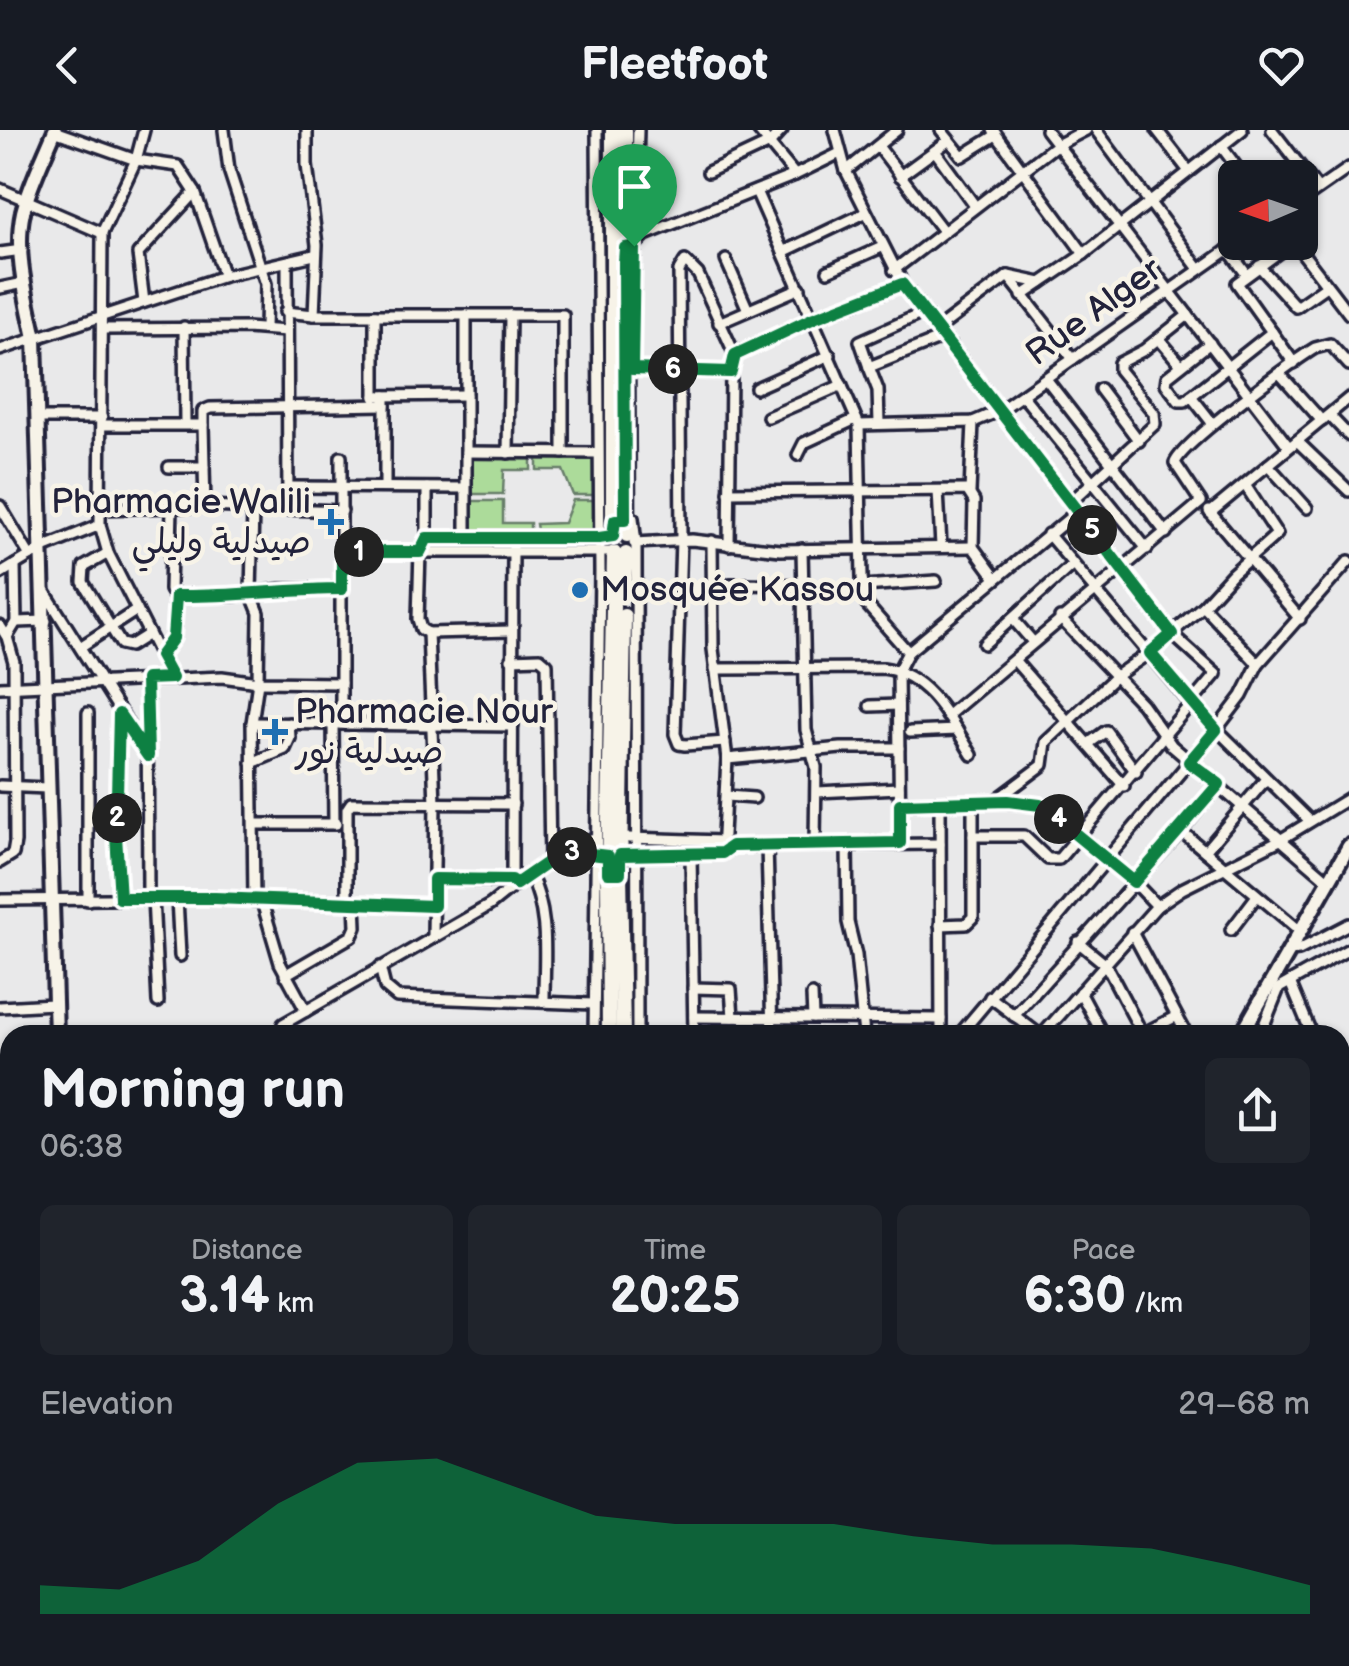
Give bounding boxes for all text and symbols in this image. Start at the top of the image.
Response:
icon: back [40,38,95,93]
text: Fleetfoot [581,38,768,93]
icon: heart [1254,38,1309,93]
pin [592,144,677,247]
icon: arrive [607,159,662,214]
north arrow [1218,160,1318,260]
map controls [1218,160,1318,260]
street label: Rue Alger [1018,248,1171,376]
pin: 6 [648,344,698,394]
text: 6 [665,352,681,385]
place label: Pharmacie Walili صيدلية وليلي [51,481,311,572]
pin: 5 [1067,505,1117,555]
marker: Pharmacie Walili صيدلية وليلي [320,511,342,533]
text: 5 [1084,513,1100,546]
pin: 1 [334,527,384,577]
text: 1 [353,535,365,568]
place label: Mosquée Kassou [600,569,874,612]
marker: Mosquée Kassou [569,579,591,601]
place label: Pharmacie Nour صيدلية نور [294,691,554,774]
marker: Pharmacie Nour صيدلية نور [264,721,286,743]
pin: 2 [92,793,142,843]
pin: 4 [1034,794,1084,844]
text: 2 [109,801,125,834]
text: 4 [1051,802,1067,835]
pin: 3 [547,827,597,877]
text: 3 [564,835,580,868]
text: Morning run [40,1057,345,1124]
button: share [1205,1058,1310,1163]
text: 06:38 [40,1128,123,1167]
text: Distance [191,1234,303,1267]
text: Time [644,1234,706,1267]
text: Pace [1071,1234,1135,1267]
text: 3.14 [179,1267,270,1327]
text: 20:25 [609,1267,740,1327]
text: 6:30 [1023,1267,1126,1327]
text: km [270,1287,314,1320]
text: /km [1126,1287,1183,1320]
text: Elevation [40,1385,173,1424]
text: 29–68 m [1178,1385,1310,1424]

